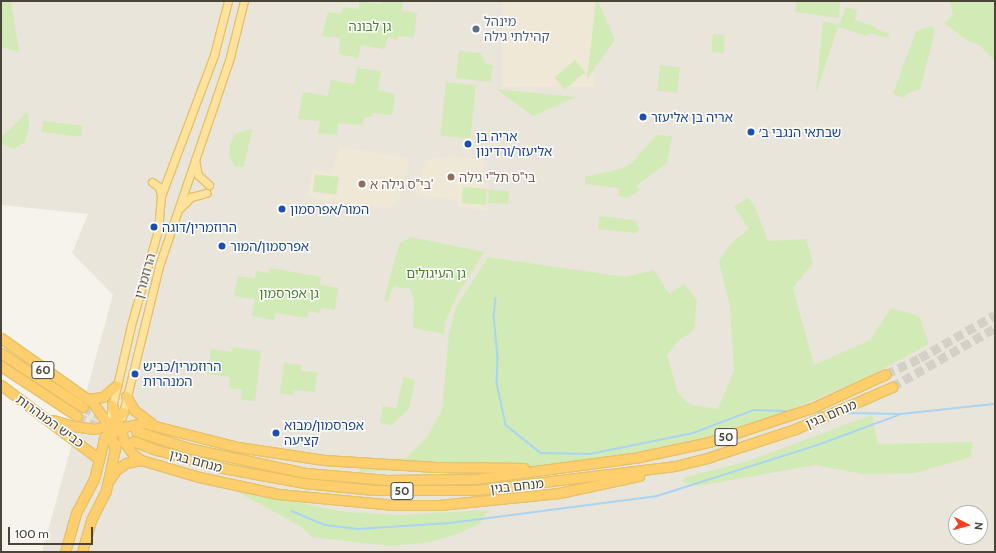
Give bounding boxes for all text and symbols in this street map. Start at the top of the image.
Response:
place label: מינהל קהילתי גילה [484,14,550,45]
park label: גן לבונה [349,18,391,34]
marker: מינהל קהילתי גילה [471,24,481,34]
place label: אריה בן אליעזר [651,109,733,125]
marker: אריה בן אליעזר [638,112,648,122]
place label: שבתאי הנגבי ב׳ [759,124,841,140]
marker: שבתאי הנגבי ב׳ [746,127,756,137]
place label: אריה בן אליעזר/ורדינון [476,129,552,160]
marker: אריה בן אליעזר/ורדינון [463,139,473,149]
place label: בי"ס תל"י גילה [459,169,536,185]
marker: בי"ס תל"י גילה [446,172,456,182]
place label: בי"ס גילה א' [370,176,433,192]
marker: בי"ס גילה א' [357,179,367,189]
place label: המור/אפרסמון [290,201,369,217]
marker: המור/אפרסמון [277,204,287,214]
place label: הרוזמרין/דוגה [162,219,237,235]
marker: הרוזמרין/דוגה [149,222,159,232]
place label: אפרסמון/המור [230,238,309,254]
marker: אפרסמון/המור [217,241,227,251]
street label: הרוזמרין [131,251,159,301]
park label: גן העיגולים [406,265,466,281]
park label: גן אפרסמון [259,285,319,301]
place label: הרוזמרין/כביש המנהרות [143,359,221,390]
road number: 60 [31,360,55,380]
marker: הרוזמרין/כביש המנהרות [130,369,140,379]
street label: כביש המנהרות [13,391,87,451]
street label: מנחם בגין [803,396,859,432]
place label: אפרסמון/מבוא קציעה [284,418,364,449]
road number: 50 [714,427,738,447]
marker: אפרסמון/מבוא קציעה [271,428,281,438]
street label: מנחם בגין [168,446,224,476]
street label: מנחם בגין [489,475,545,497]
road number: 50 [390,481,414,501]
north arrow [948,505,988,545]
scale bar [10,519,95,545]
text: N [972,522,986,531]
text: 100 m [15,526,49,541]

